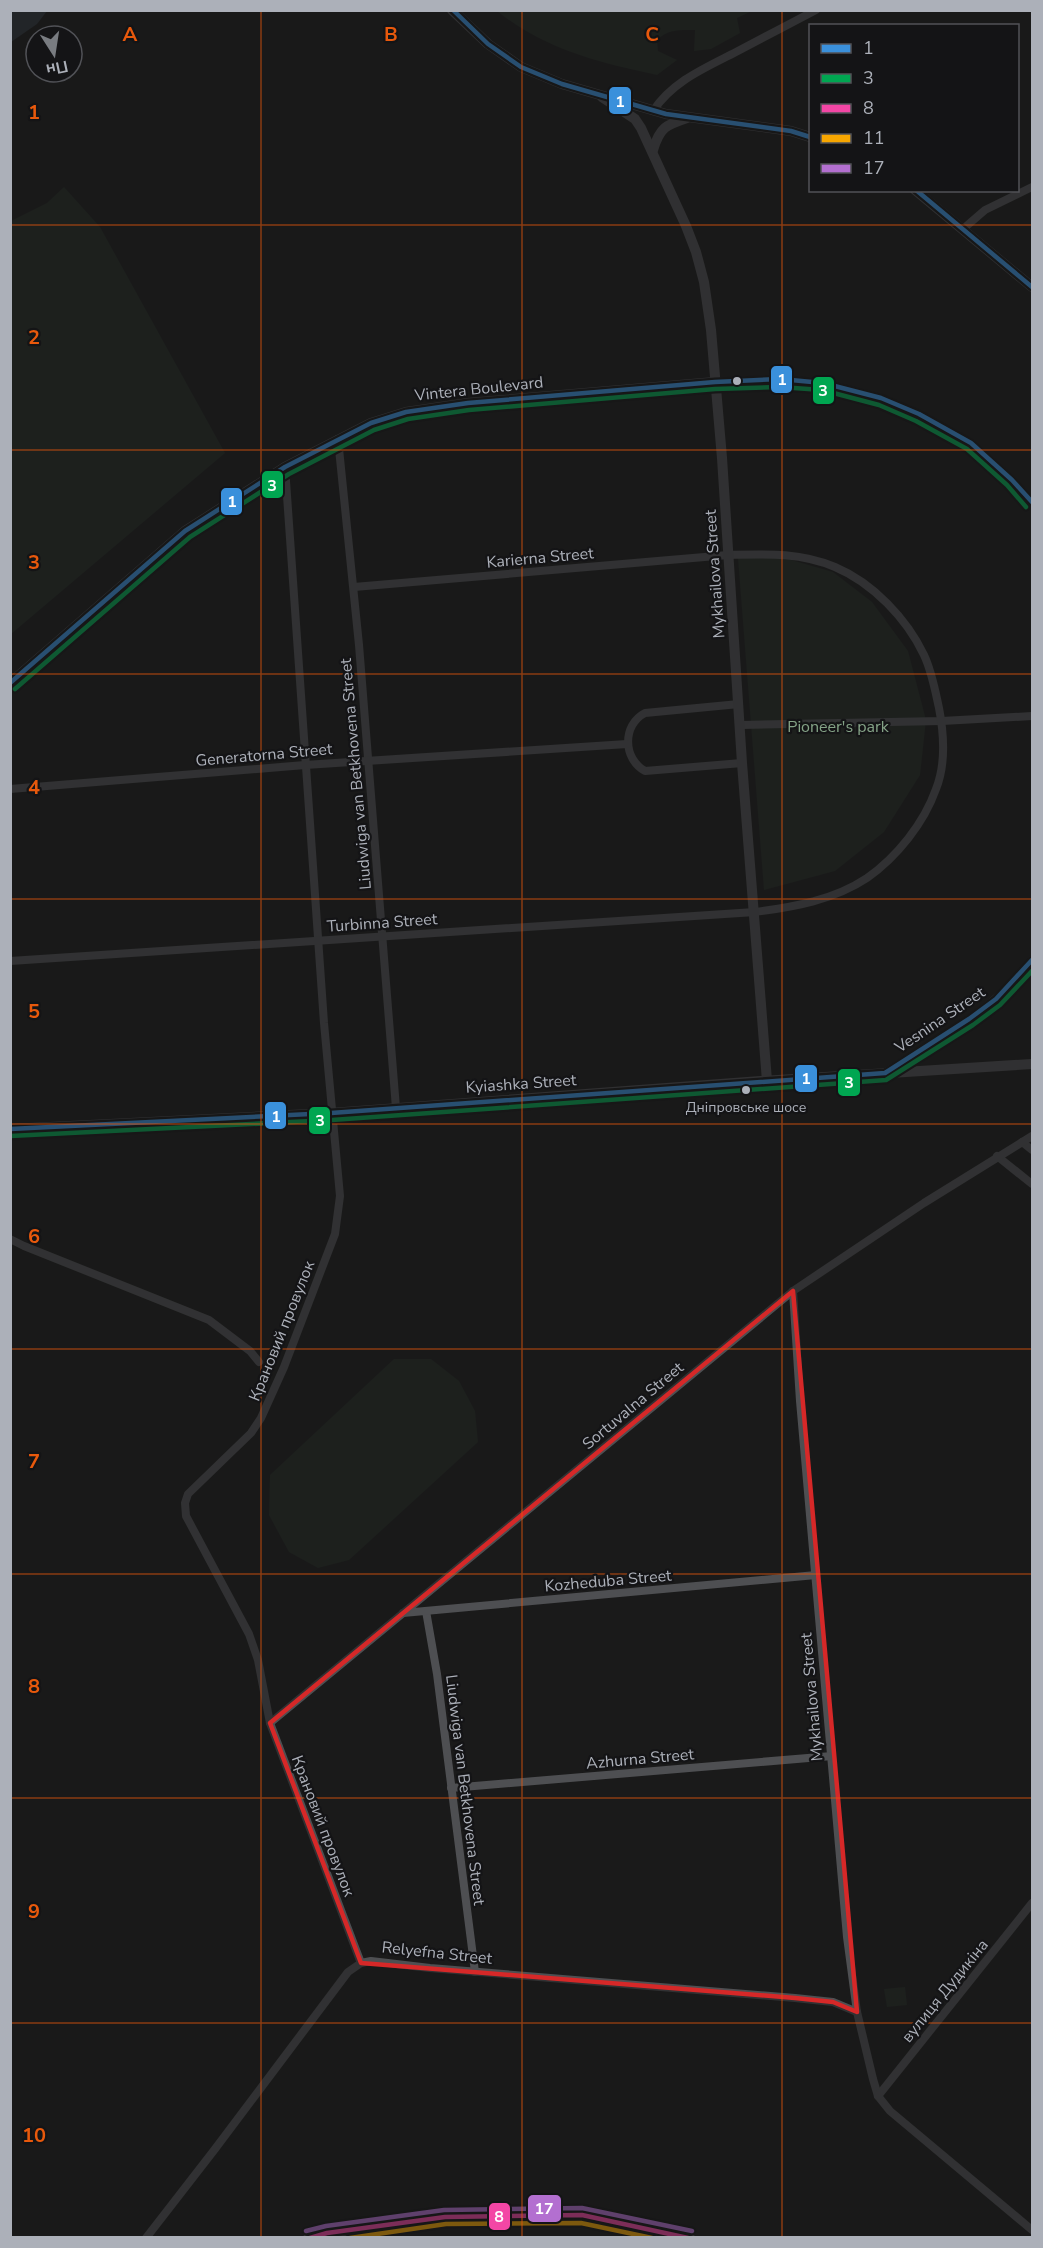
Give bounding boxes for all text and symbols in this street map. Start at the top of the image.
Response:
text: A [123,21,138,48]
text: B [384,21,398,48]
text: C [645,21,659,48]
north arrow [24,24,84,84]
legend [809,24,1019,192]
text: 1 [863,36,874,60]
text: Пн [44,55,70,81]
text: 3 [863,66,874,90]
line badge: 1 [608,86,632,115]
text: 1 [615,91,625,113]
text: 8 [863,96,874,120]
text: 1 [28,99,40,126]
text: 11 [863,126,885,150]
text: 17 [863,156,885,180]
text: 2 [28,324,40,351]
line badge: 1 [770,365,793,394]
text: 1 [777,369,787,391]
street label: Vintera Boulevard [413,371,544,407]
unlabelled marker [731,375,743,387]
line badge: 3 [812,376,835,405]
text: 3 [818,380,828,402]
line badge: 3 [261,470,284,499]
text: 3 [267,475,277,497]
line badge: 1 [220,487,243,516]
text: 1 [227,491,237,513]
street label: Mykhailova Street [700,509,730,639]
street label: Karierna Street [485,542,595,574]
text: 3 [28,549,40,576]
street label: Liudwiga van Betkhovena Street [335,657,377,891]
park label: Pioneer's park [787,716,890,738]
street label: Generatorna Street [195,738,334,772]
text: 4 [28,774,40,801]
street label: Turbinna Street [326,908,438,938]
street label: Vesnina Street [890,981,990,1059]
text: 5 [28,998,40,1025]
line badge: 1 [794,1064,818,1093]
text: 1 [801,1068,811,1090]
line badge: 3 [837,1068,861,1097]
street label: Kyiashka Street [465,1069,577,1099]
text: 3 [844,1072,854,1094]
marker: Дніпровське шосе [740,1084,752,1096]
place label: Дніпровське шосе [686,1098,806,1117]
line badge: 1 [264,1101,287,1130]
text: 1 [271,1106,281,1128]
line badge: 3 [308,1106,331,1135]
text: 3 [315,1110,325,1132]
text: 6 [28,1223,40,1250]
street label: Крановий провулок [244,1257,320,1404]
street label: Sortuvalna Street [578,1357,689,1455]
text: 7 [28,1448,40,1475]
street label: Kozheduba Street [544,1564,673,1598]
street label: Mykhailova Street [795,1631,829,1762]
text: 8 [28,1673,40,1700]
street label: Liudwiga van Betkhovena Street [440,1673,490,1907]
street label: Azhurna Street [585,1743,695,1775]
street label: Крановий провулок [286,1752,360,1900]
text: 9 [28,1898,40,1925]
street label: вулиця Дудикіна [897,1935,993,2047]
street label: Relyefna Street [381,1936,494,1970]
text: 10 [22,2122,46,2149]
line badge: 17 [527,2194,562,2223]
text: 17 [534,2198,554,2220]
line badge: 8 [488,2202,511,2231]
text: 8 [494,2206,504,2228]

